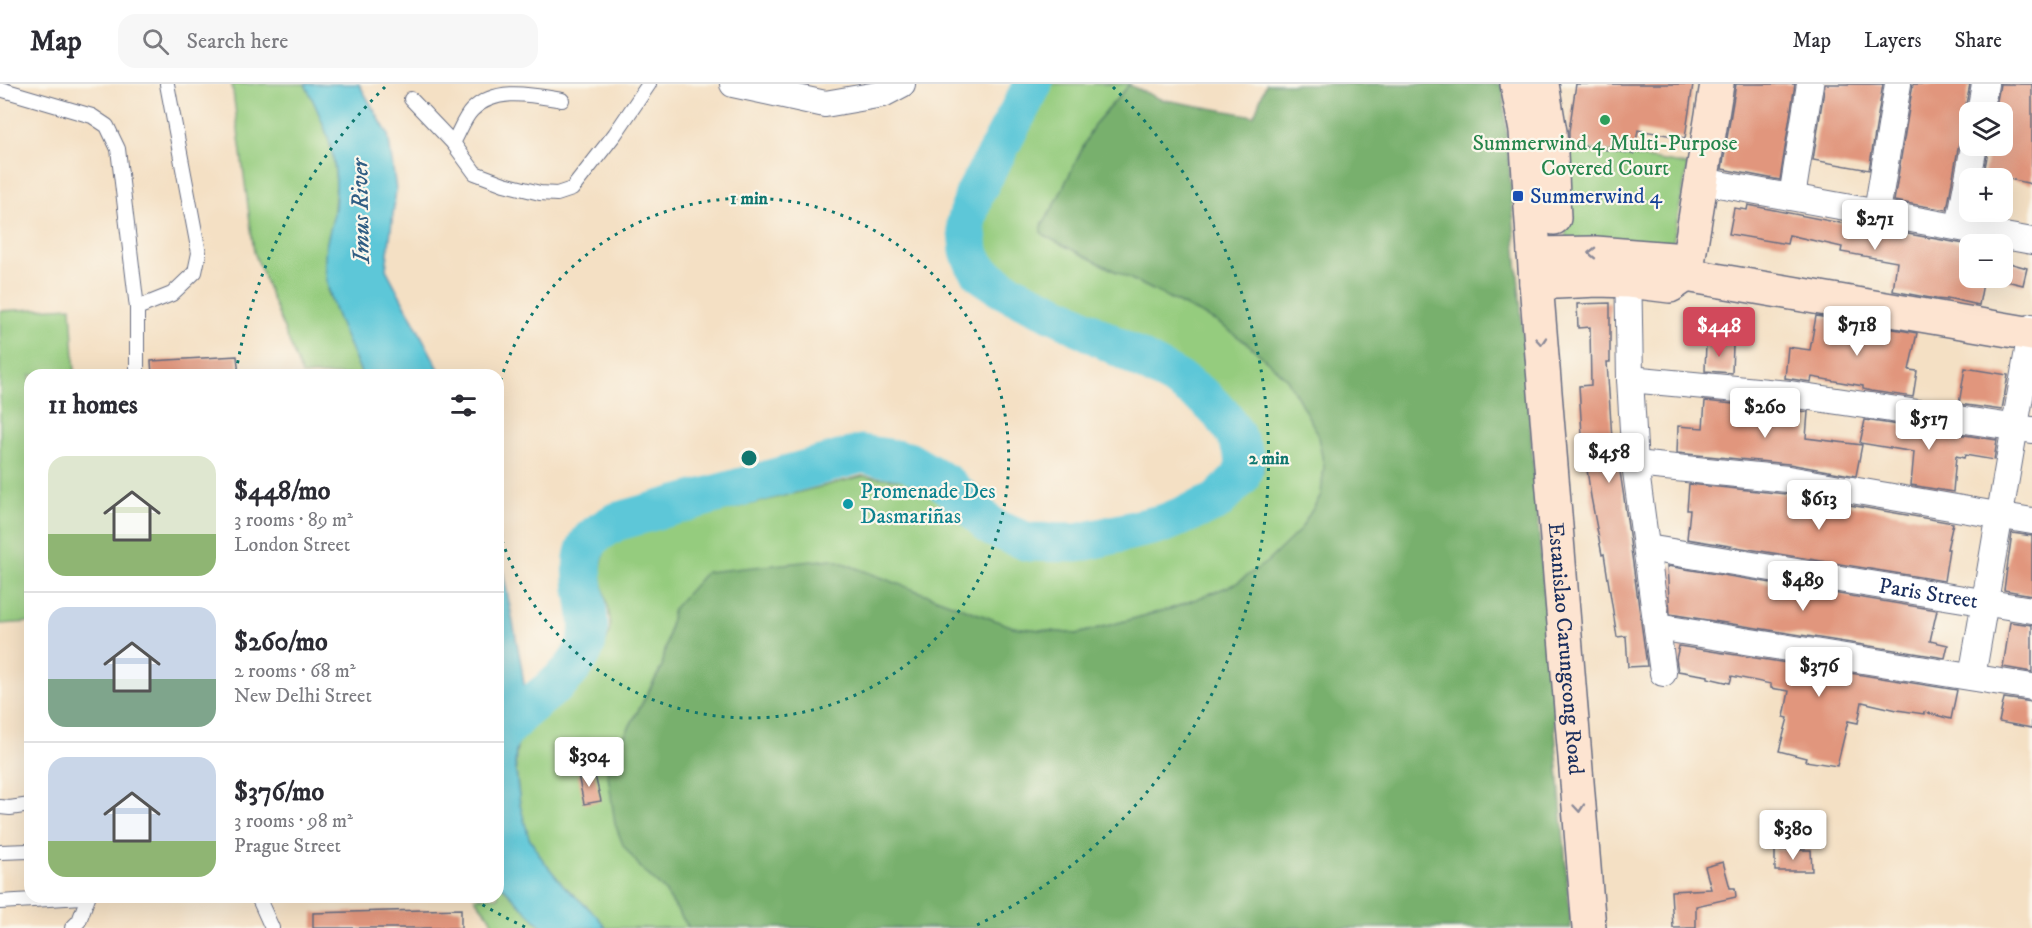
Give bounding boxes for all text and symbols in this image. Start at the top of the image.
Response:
search box [118,14,538,68]
text: Map [30,24,82,59]
icon: search [139,25,172,58]
text: Search here [187,28,288,55]
text: Map [1792,28,1831,54]
text: Layers [1864,28,1922,54]
text: Share [1955,28,2002,54]
map controls [1959,102,2013,288]
button: layers [1959,102,2013,156]
marker: Summerwind 4 Multi-Purpose Covered Court [1598,113,1612,127]
place label: Summerwind 4 Multi-Purpose Covered Court [1472,130,1738,182]
water label: Imus River [345,156,377,265]
button: + [1959,168,2013,222]
place label: Summerwind 4 [1530,183,1663,210]
text: 1 min [730,188,769,210]
marker: Summerwind 4 [1511,189,1525,203]
pin: $271 [1839,200,1911,251]
text: $271 [1856,207,1894,232]
button: − [1959,234,2013,288]
one-way arrow [1587,247,1596,260]
pin: $718 [1821,306,1893,357]
pin: $448 [1683,307,1755,358]
text: $718 [1838,313,1876,338]
text: $448 [1697,314,1741,339]
one-way arrow [1534,337,1547,346]
pin: $260 [1729,388,1801,439]
text: 11 homes [48,389,138,422]
icon: filters [447,389,480,422]
text: $260 [1744,395,1786,420]
pin: $517 [1893,400,1965,451]
text: $517 [1910,407,1948,432]
pin: $458 [1573,433,1645,484]
text: $458 [1588,440,1630,465]
centre of rings [739,448,759,468]
text: 2 min [1249,448,1290,470]
text: $448/mo [234,475,330,508]
place label: Promenade Des Dasmariñas [860,478,996,530]
icon: home [96,480,168,552]
pin: $613 [1783,480,1855,531]
text: $613 [1801,487,1837,512]
marker: Promenade Des Dasmariñas [841,497,855,511]
text: 3 rooms · 89 m² [234,508,353,533]
street label: Estanislao Carungcong Road [1542,521,1590,776]
text: London Street [234,533,350,558]
pin: $489 [1767,561,1839,612]
text: $489 [1782,568,1824,593]
street label: Paris Street [1877,572,1980,615]
text: $260/mo [234,626,328,659]
icon: home [96,631,168,703]
pin: $376 [1783,647,1855,698]
text: $376 [1799,654,1839,679]
text: 2 rooms · 68 m² [234,659,356,684]
text: New Delhi Street [234,684,372,709]
pin: $304 [553,737,625,788]
text: $304 [569,744,609,769]
text: $376/mo [234,776,324,809]
icon: home [96,781,168,853]
one-way arrow [1572,803,1585,812]
text: 3 rooms · 98 m² [234,809,353,834]
pin: $380 [1757,810,1829,861]
text: $380 [1773,817,1813,842]
text: Prague Street [234,834,341,859]

